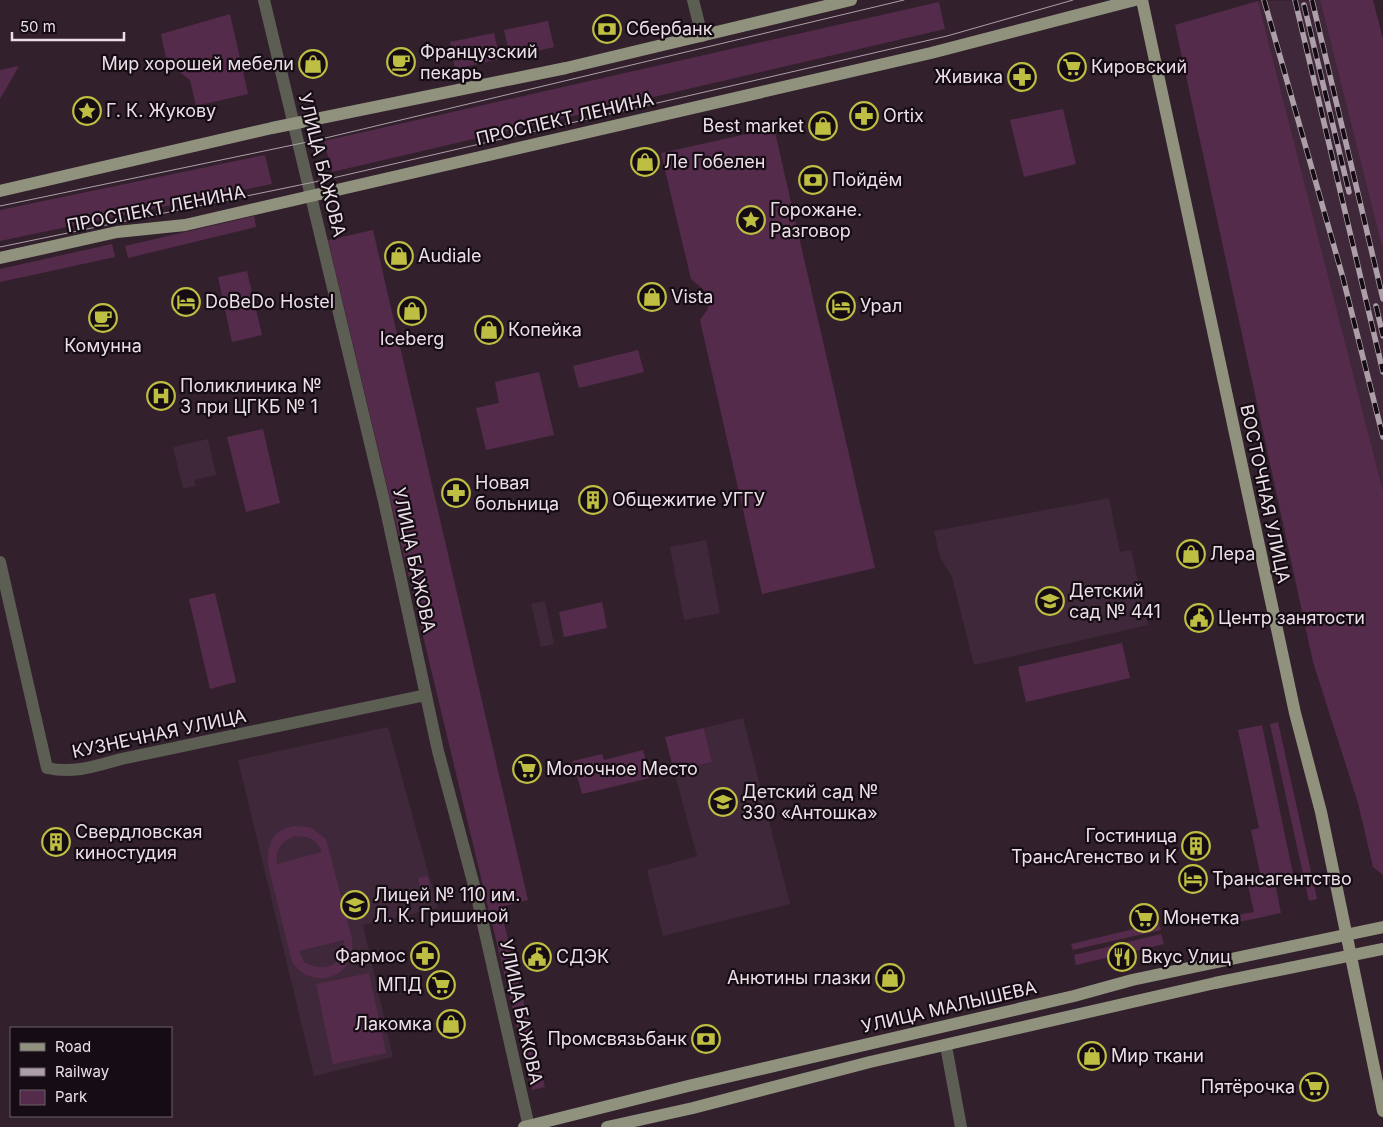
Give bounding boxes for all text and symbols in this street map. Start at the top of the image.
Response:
scale bar [12,10,125,42]
bank icon: Сбербанк [592,14,622,44]
text: 50 m [20,17,56,36]
place label: Сбербанк [626,18,713,39]
place label: Французский пекарь [420,41,538,83]
cafe icon: Французский пекарь [386,47,416,77]
shop icon: Мир хорошей мебели [298,49,328,79]
supermarket icon: Кировский [1057,52,1087,82]
place label: Мир хорошей мебели [101,53,294,74]
place label: Кировский [1091,56,1187,77]
pharmacy icon: Живика [1007,62,1037,92]
place label: Живика [934,66,1003,87]
street label: ПРОСПЕКТ ЛЕНИНА [474,88,656,149]
street label: УЛИЦА БАЖОВА [294,91,351,239]
place icon: Г. К. Жукову [72,96,102,126]
place label: Г. К. Жукову [106,100,216,121]
pharmacy icon: Ortix [849,101,879,131]
place label: Ortix [883,105,924,126]
shop icon: Best market [808,111,838,141]
place label: Best market [702,115,804,136]
shop icon: Ле Гобелен [630,147,660,177]
place label: Ле Гобелен [664,151,765,172]
bank icon: Пойдём [798,165,828,195]
place label: Пойдём [832,169,902,190]
street label: ПРОСПЕКТ ЛЕНИНА [65,181,247,236]
place label: Горожане. Разговор [770,199,862,241]
place icon: Горожане. Разговор [736,205,766,235]
shop icon: Audiale [384,241,414,271]
place label: Audiale [418,245,481,266]
shop icon: Vista [637,282,667,312]
place label: Vista [671,286,713,307]
hotel icon: DoBeDo Hostel [171,287,201,317]
place label: DoBeDo Hostel [205,291,334,312]
hotel icon: Урал [826,291,856,321]
place label: Урал [860,295,902,316]
shop icon: Iceberg [397,296,427,326]
cafe icon: Комунна [88,303,118,333]
shop icon: Копейка [474,315,504,345]
place label: Копейка [508,319,582,340]
place label: Iceberg [380,328,444,349]
place label: Комунна [64,335,142,356]
place label: Поликлиника № 3 при ЦГКБ № 1 [180,375,322,417]
hospital icon: Поликлиника № 3 при ЦГКБ № 1 [146,381,176,411]
street label: ВОСТОЧНАЯ УЛИЦА [1236,403,1295,585]
place label: Новая больница [475,472,559,514]
pharmacy icon: Новая больница [441,478,471,508]
building icon: Общежитие УГГУ [578,485,608,515]
street label: УЛИЦА БАЖОВА [389,486,440,634]
place label: Общежитие УГГУ [612,489,765,510]
shop icon: Лера [1176,539,1206,569]
place label: Лера [1210,543,1255,564]
place label: Детский сад № 441 [1069,580,1161,622]
school or university icon: Детский сад № 441 [1035,586,1065,616]
public building icon: Центр занятости [1184,603,1214,633]
place label: Центр занятости [1218,607,1365,628]
street label: КУЗНЕЧНАЯ УЛИЦА [70,705,248,762]
supermarket icon: Молочное Место [512,754,542,784]
place label: Молочное Место [546,758,698,779]
place label: Детский сад № 330 «Антошка» [742,781,878,823]
school or university icon: Детский сад № 330 «Антошка» [708,787,738,817]
place label: Свердловская киностудия [75,821,203,863]
place label: Гостиница ТрансАгенство и К [1011,825,1177,867]
building icon: Свердловская киностудия [41,827,71,857]
building icon: Гостиница ТрансАгенство и К [1181,831,1211,861]
hotel icon: Трансагентство [1178,864,1208,894]
place label: Трансагентство [1212,868,1352,889]
place label: Лицей № 110 им. Л. К. Гришиной [374,884,521,926]
school or university icon: Лицей № 110 им. Л. К. Гришиной [340,890,370,920]
supermarket icon: Монетка [1129,903,1159,933]
place label: Монетка [1163,907,1240,928]
street label: УЛИЦА БАЖОВА [496,938,547,1086]
pharmacy icon: Фармос [410,941,440,971]
public building icon: СДЭК [522,942,552,972]
restaurant icon: Вкус Улиц [1107,942,1137,972]
place label: Фармос [335,945,406,966]
place label: СДЭК [556,946,609,967]
place label: Вкус Улиц [1141,946,1231,967]
shop icon: Анютины глазки [875,963,905,993]
place label: Анютины глазки [727,967,871,988]
supermarket icon: МПД [426,970,456,1000]
place label: МПД [378,974,422,995]
street label: УЛИЦА МАЛЫШЕВА [859,976,1038,1037]
shop icon: Лакомка [436,1009,466,1039]
place label: Лакомка [355,1013,432,1034]
bank icon: Промсвязьбанк [691,1024,721,1054]
legend [10,1027,172,1117]
place label: Промсвязьбанк [547,1028,687,1049]
text: Road [55,1037,91,1056]
shop icon: Мир ткани [1077,1041,1107,1071]
place label: Мир ткани [1111,1045,1204,1066]
text: Railway [55,1062,110,1081]
supermarket icon: Пятёрочка [1299,1072,1329,1102]
place label: Пятёрочка [1201,1076,1295,1097]
text: Park [55,1087,88,1106]

